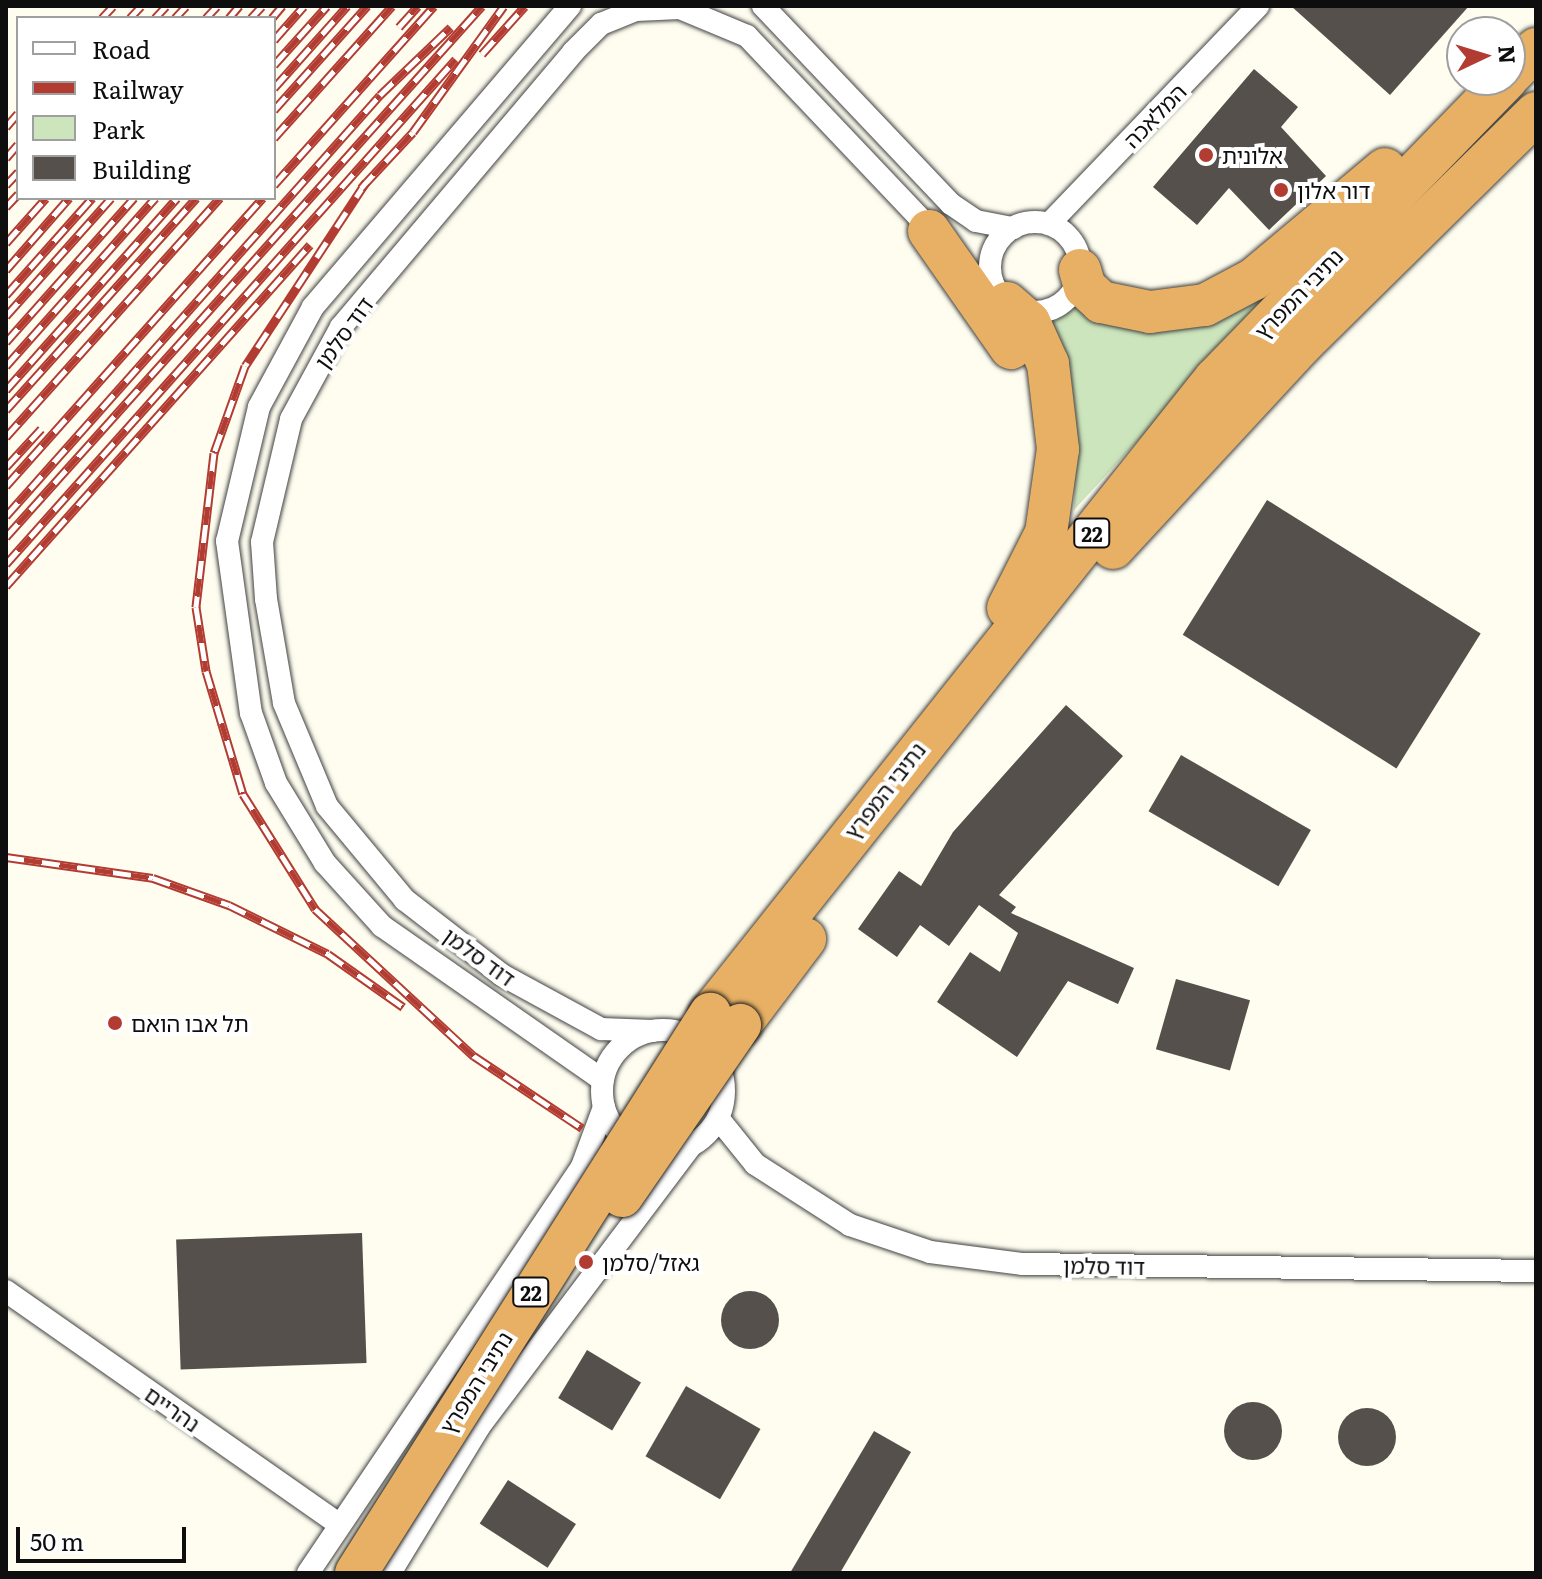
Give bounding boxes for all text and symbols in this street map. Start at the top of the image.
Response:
legend [16,16,276,200]
north arrow [1446,16,1526,96]
text: Road [92,31,150,66]
text: N [1491,44,1526,65]
text: Railway [92,71,184,106]
street label: המלאכה [1117,78,1191,152]
text: Park [92,111,145,146]
place label: אלונית [1222,142,1283,168]
marker: אלונית [1197,146,1215,164]
text: Building [92,151,191,186]
place label: דור אלון [1297,177,1370,203]
marker: דור אלון [1272,181,1290,199]
street label: נתיבי המפרץ [1248,242,1348,344]
street label: דוד סלמן [308,291,378,373]
road number: 22 [1072,517,1112,549]
street label: נתיבי המפרץ [838,736,930,844]
street label: דוד סלמן [439,921,521,991]
place label: תל אבו הואם [131,1010,249,1036]
marker: תל אבו הואם [106,1014,124,1032]
place label: גאזל/סלמן [602,1249,700,1275]
street label: דוד סלמן [1063,1251,1145,1279]
marker: גאזל/סלמן [577,1253,595,1271]
road number: 22 [511,1276,551,1308]
street label: נתיבי המפרץ [433,1326,517,1438]
street label: נהריים [140,1380,206,1436]
scale bar [20,1511,190,1561]
text: 50 m [30,1523,84,1558]

